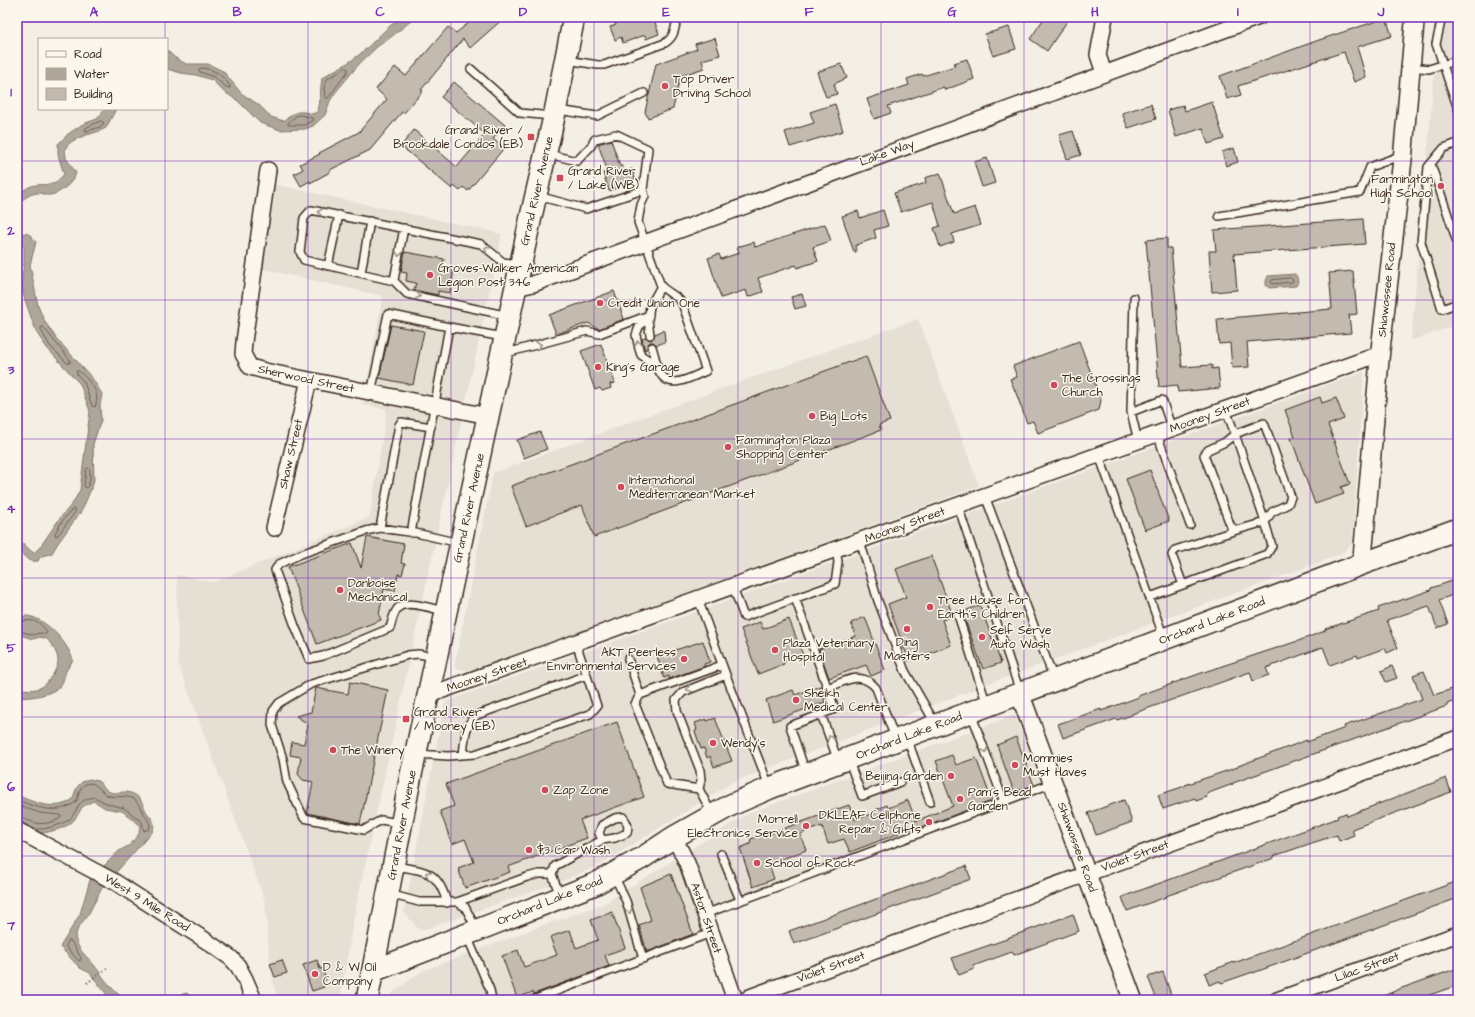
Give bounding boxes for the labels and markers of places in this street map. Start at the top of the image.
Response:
place label: Top Driver Driving School [673,71,751,103]
marker: Top Driver Driving School [660,81,670,91]
place label: Grand River / Brookdale Condos (EB) [393,122,524,153]
marker: Grand River / Brookdale Condos (EB) [526,132,536,142]
place label: Grand River / Lake (WB) [568,163,639,194]
place label: Farmington High School [1370,171,1433,203]
marker: Grand River / Lake (WB) [555,173,565,183]
marker: Farmington High School [1436,181,1446,191]
place label: Groves-Walker American Legion Post 346 [438,260,578,292]
marker: Groves-Walker American Legion Post 346 [425,270,435,280]
place label: Credit Union One [608,295,700,312]
marker: Credit Union One [595,298,605,308]
place label: King's Garage [606,359,680,377]
marker: King's Garage [593,362,603,372]
place label: The Crossings Church [1062,370,1141,401]
marker: The Crossings Church [1049,380,1059,390]
place label: Big Lots [820,408,867,426]
marker: Big Lots [807,411,817,421]
place label: Farmington Plaza Shopping Center [736,432,830,464]
marker: Farmington Plaza Shopping Center [723,442,733,452]
place label: International Mediterranean Market [629,472,755,503]
marker: International Mediterranean Market [616,482,626,492]
place label: Danboise Mechanical [348,575,408,606]
marker: Danboise Mechanical [335,585,345,595]
place label: Tree House for Earth's Children [938,592,1028,623]
marker: Tree House for Earth's Children [925,602,935,612]
place label: Self Serve Auto Wash [990,622,1052,653]
marker: Ding Masters [902,624,912,634]
marker: Self Serve Auto Wash [977,632,987,642]
place label: Ding Masters [884,634,930,665]
place label: Plaza Veterinary Hospital [783,635,875,666]
place label: AKT Peerless Environmental Services [547,644,676,675]
marker: Plaza Veterinary Hospital [770,645,780,655]
marker: AKT Peerless Environmental Services [679,654,689,664]
place label: Sheikh Medical Center [804,685,888,716]
marker: Sheikh Medical Center [791,695,801,705]
place label: Grand River / Mooney (EB) [414,704,495,736]
marker: Grand River / Mooney (EB) [401,714,411,724]
place label: Wendy's [721,735,765,753]
marker: Wendy's [708,738,718,748]
place label: The Winery [341,742,405,760]
marker: The Winery [328,745,338,755]
place label: Mommies Must Haves [1023,750,1087,781]
marker: Mommies Must Haves [1010,760,1020,770]
place label: Beijing Garden [866,768,943,786]
marker: Beijing Garden [946,771,956,781]
place label: Zap Zone [553,782,609,799]
place label: Pam's Bead Garden [968,784,1031,815]
marker: Zap Zone [540,785,550,795]
marker: Pam's Bead Garden [955,794,965,804]
place label: DKLEAF Cellphone Repair & Gifts [819,807,922,838]
place label: Morrell Electronics Service [688,811,799,842]
marker: DKLEAF Cellphone Repair & Gifts [924,817,934,827]
marker: Morrell Electronics Service [801,821,811,831]
place label: $3 Car Wash [537,842,610,859]
marker: $3 Car Wash [524,845,534,855]
place label: School of Rock [765,855,856,872]
marker: School of Rock [752,858,762,868]
place label: D & W Oil Company [323,959,376,991]
marker: D & W Oil Company [310,969,320,979]

